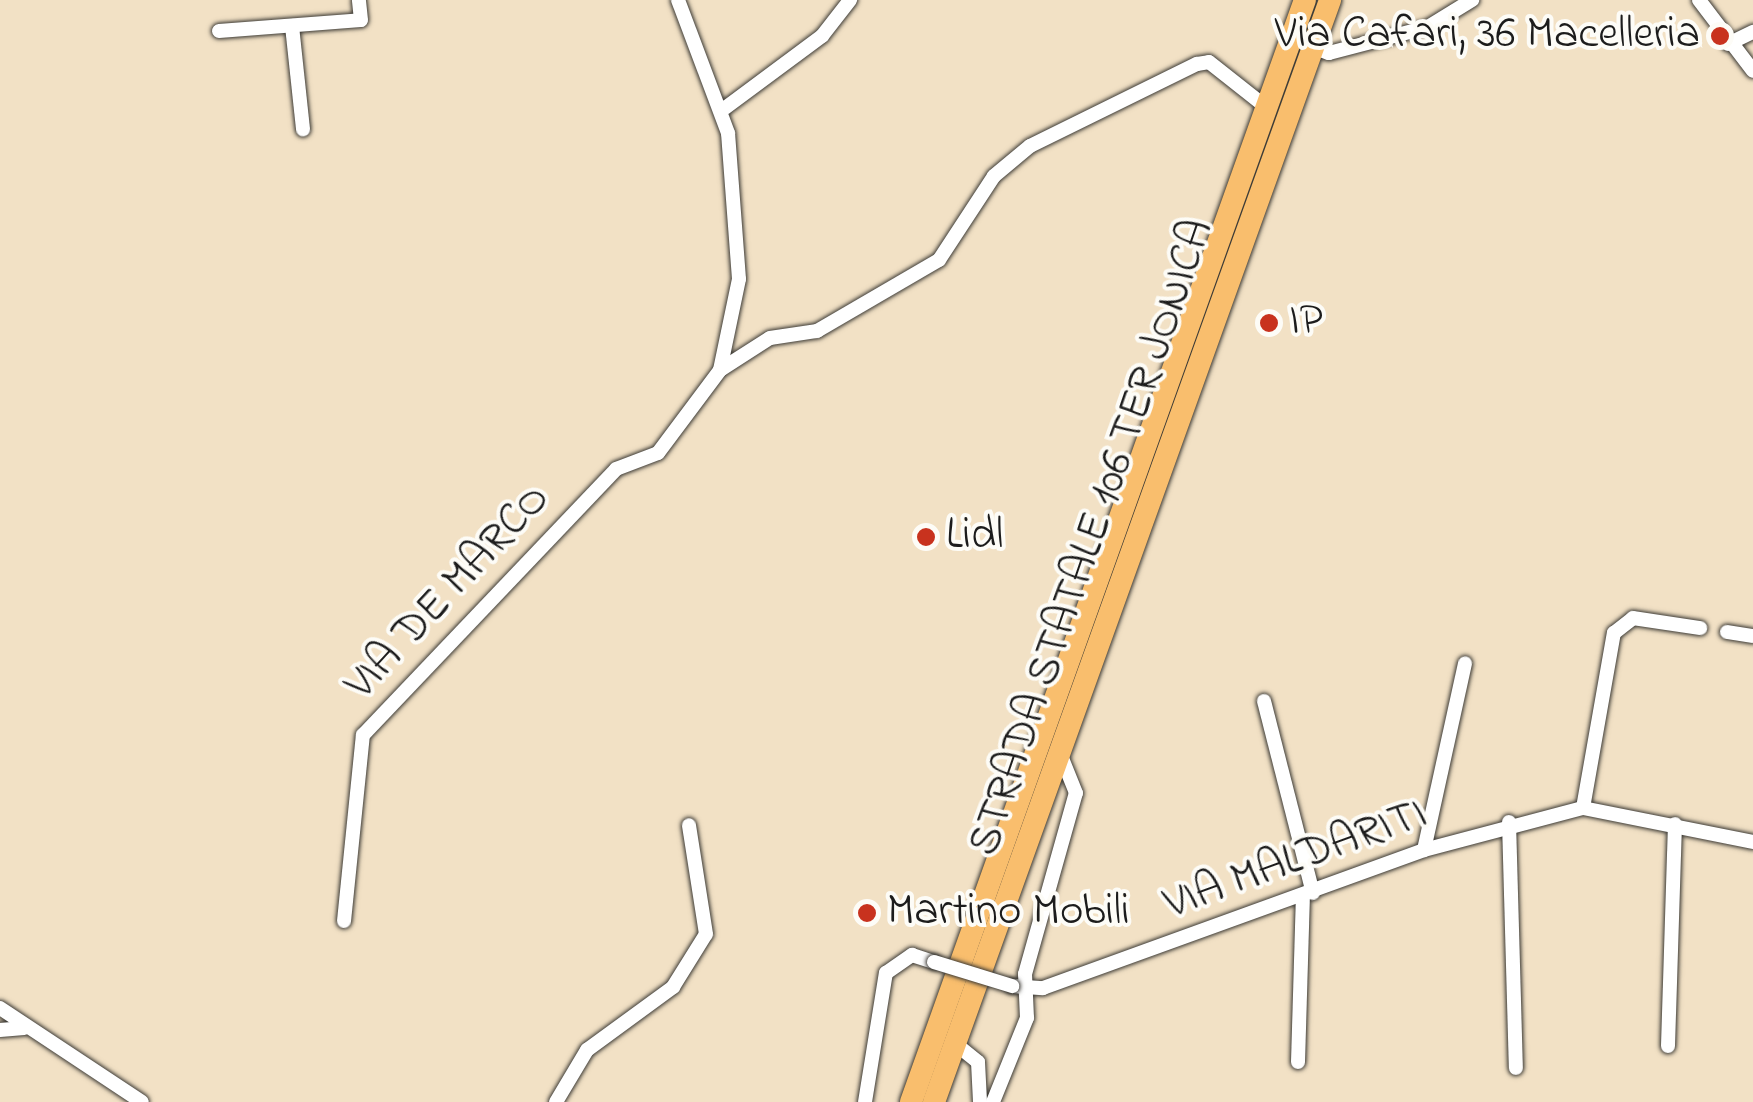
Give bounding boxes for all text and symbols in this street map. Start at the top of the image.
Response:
place label: Via Cafari, 36 Macelleria [1275,9,1700,63]
marker: Via Cafari, 36 Macelleria [1709,25,1731,47]
street label: STRADA STATALE 106 TER JONICA [959,213,1227,863]
place label: IP [1289,296,1323,350]
marker: IP [1258,312,1280,334]
street label: VIA DE MARCO [335,474,563,712]
place label: Lidl [946,510,1004,564]
marker: Lidl [915,526,937,548]
street label: VIA MALDARITI [1158,789,1434,933]
place label: Martino Mobili [887,886,1130,940]
marker: Martino Mobili [856,902,878,924]

